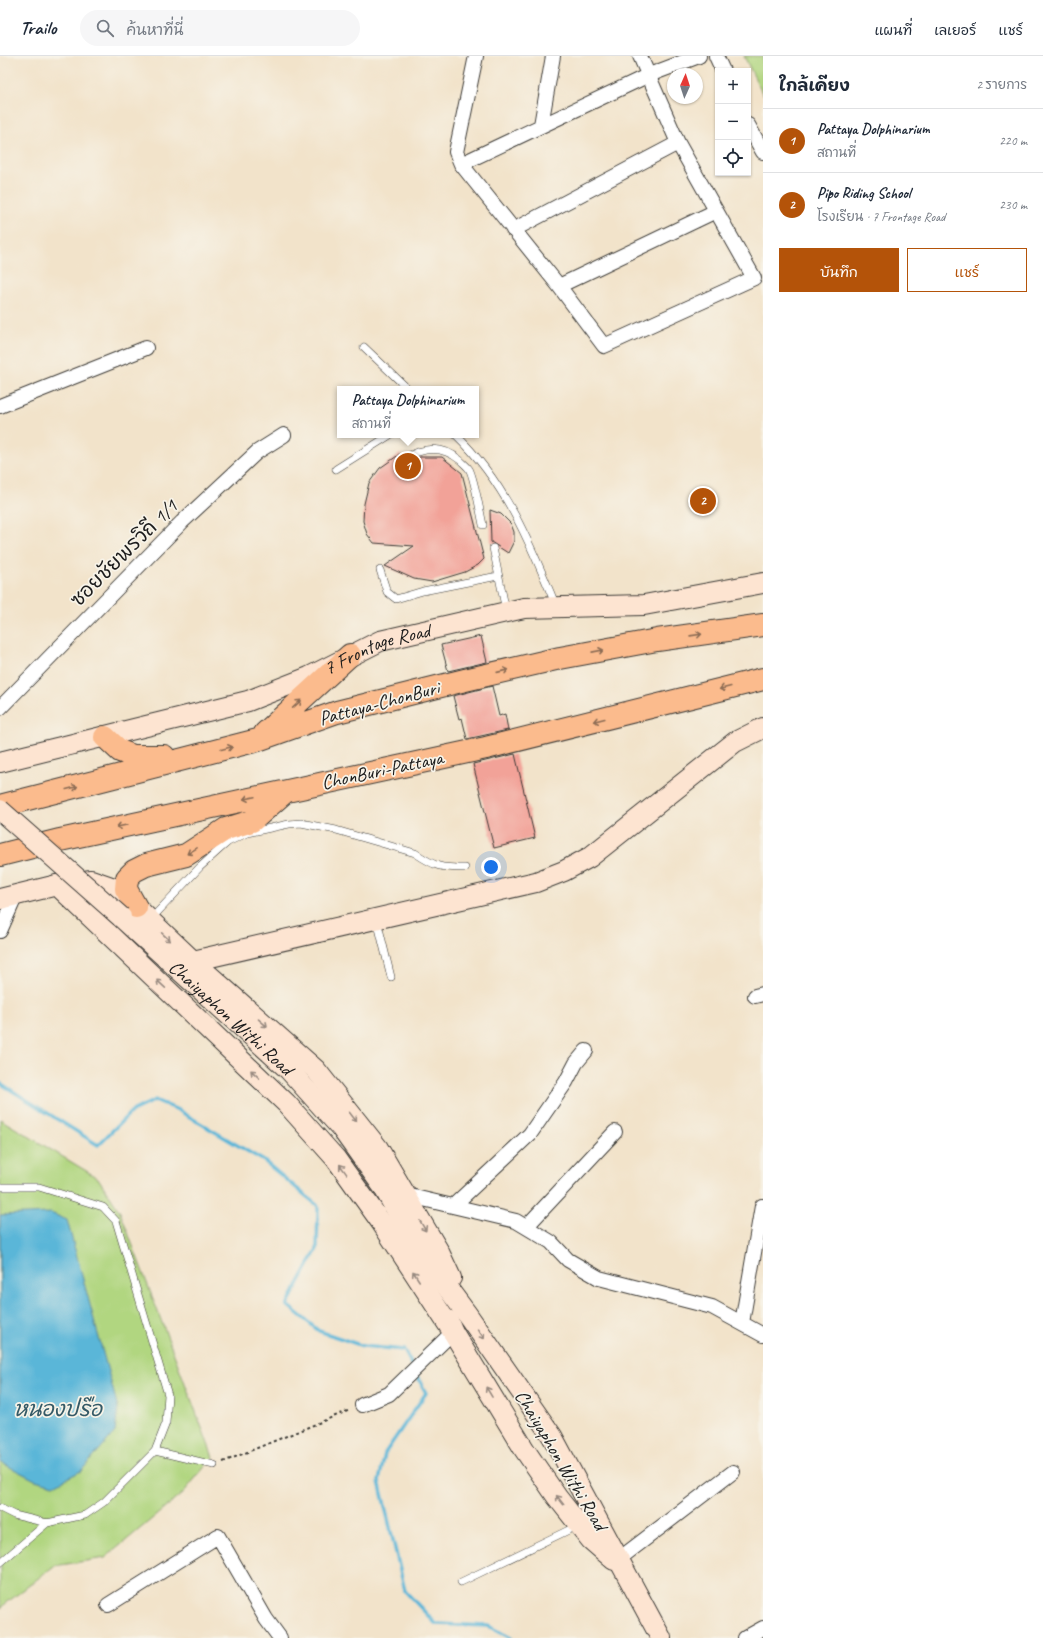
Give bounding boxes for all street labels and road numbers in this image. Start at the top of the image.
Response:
street label: ซอยชัยพรวิถี 1/1 [65,493,184,612]
street label: 7 Frontage Road [319,617,435,680]
street label: Pattaya-ChonBuri [316,674,444,731]
street label: ChonBuri-Pattaya [319,745,447,795]
street label: Chaiyaphon Withi Road [164,954,301,1082]
street label: Chaiyaphon Withi Road [509,1385,614,1537]

